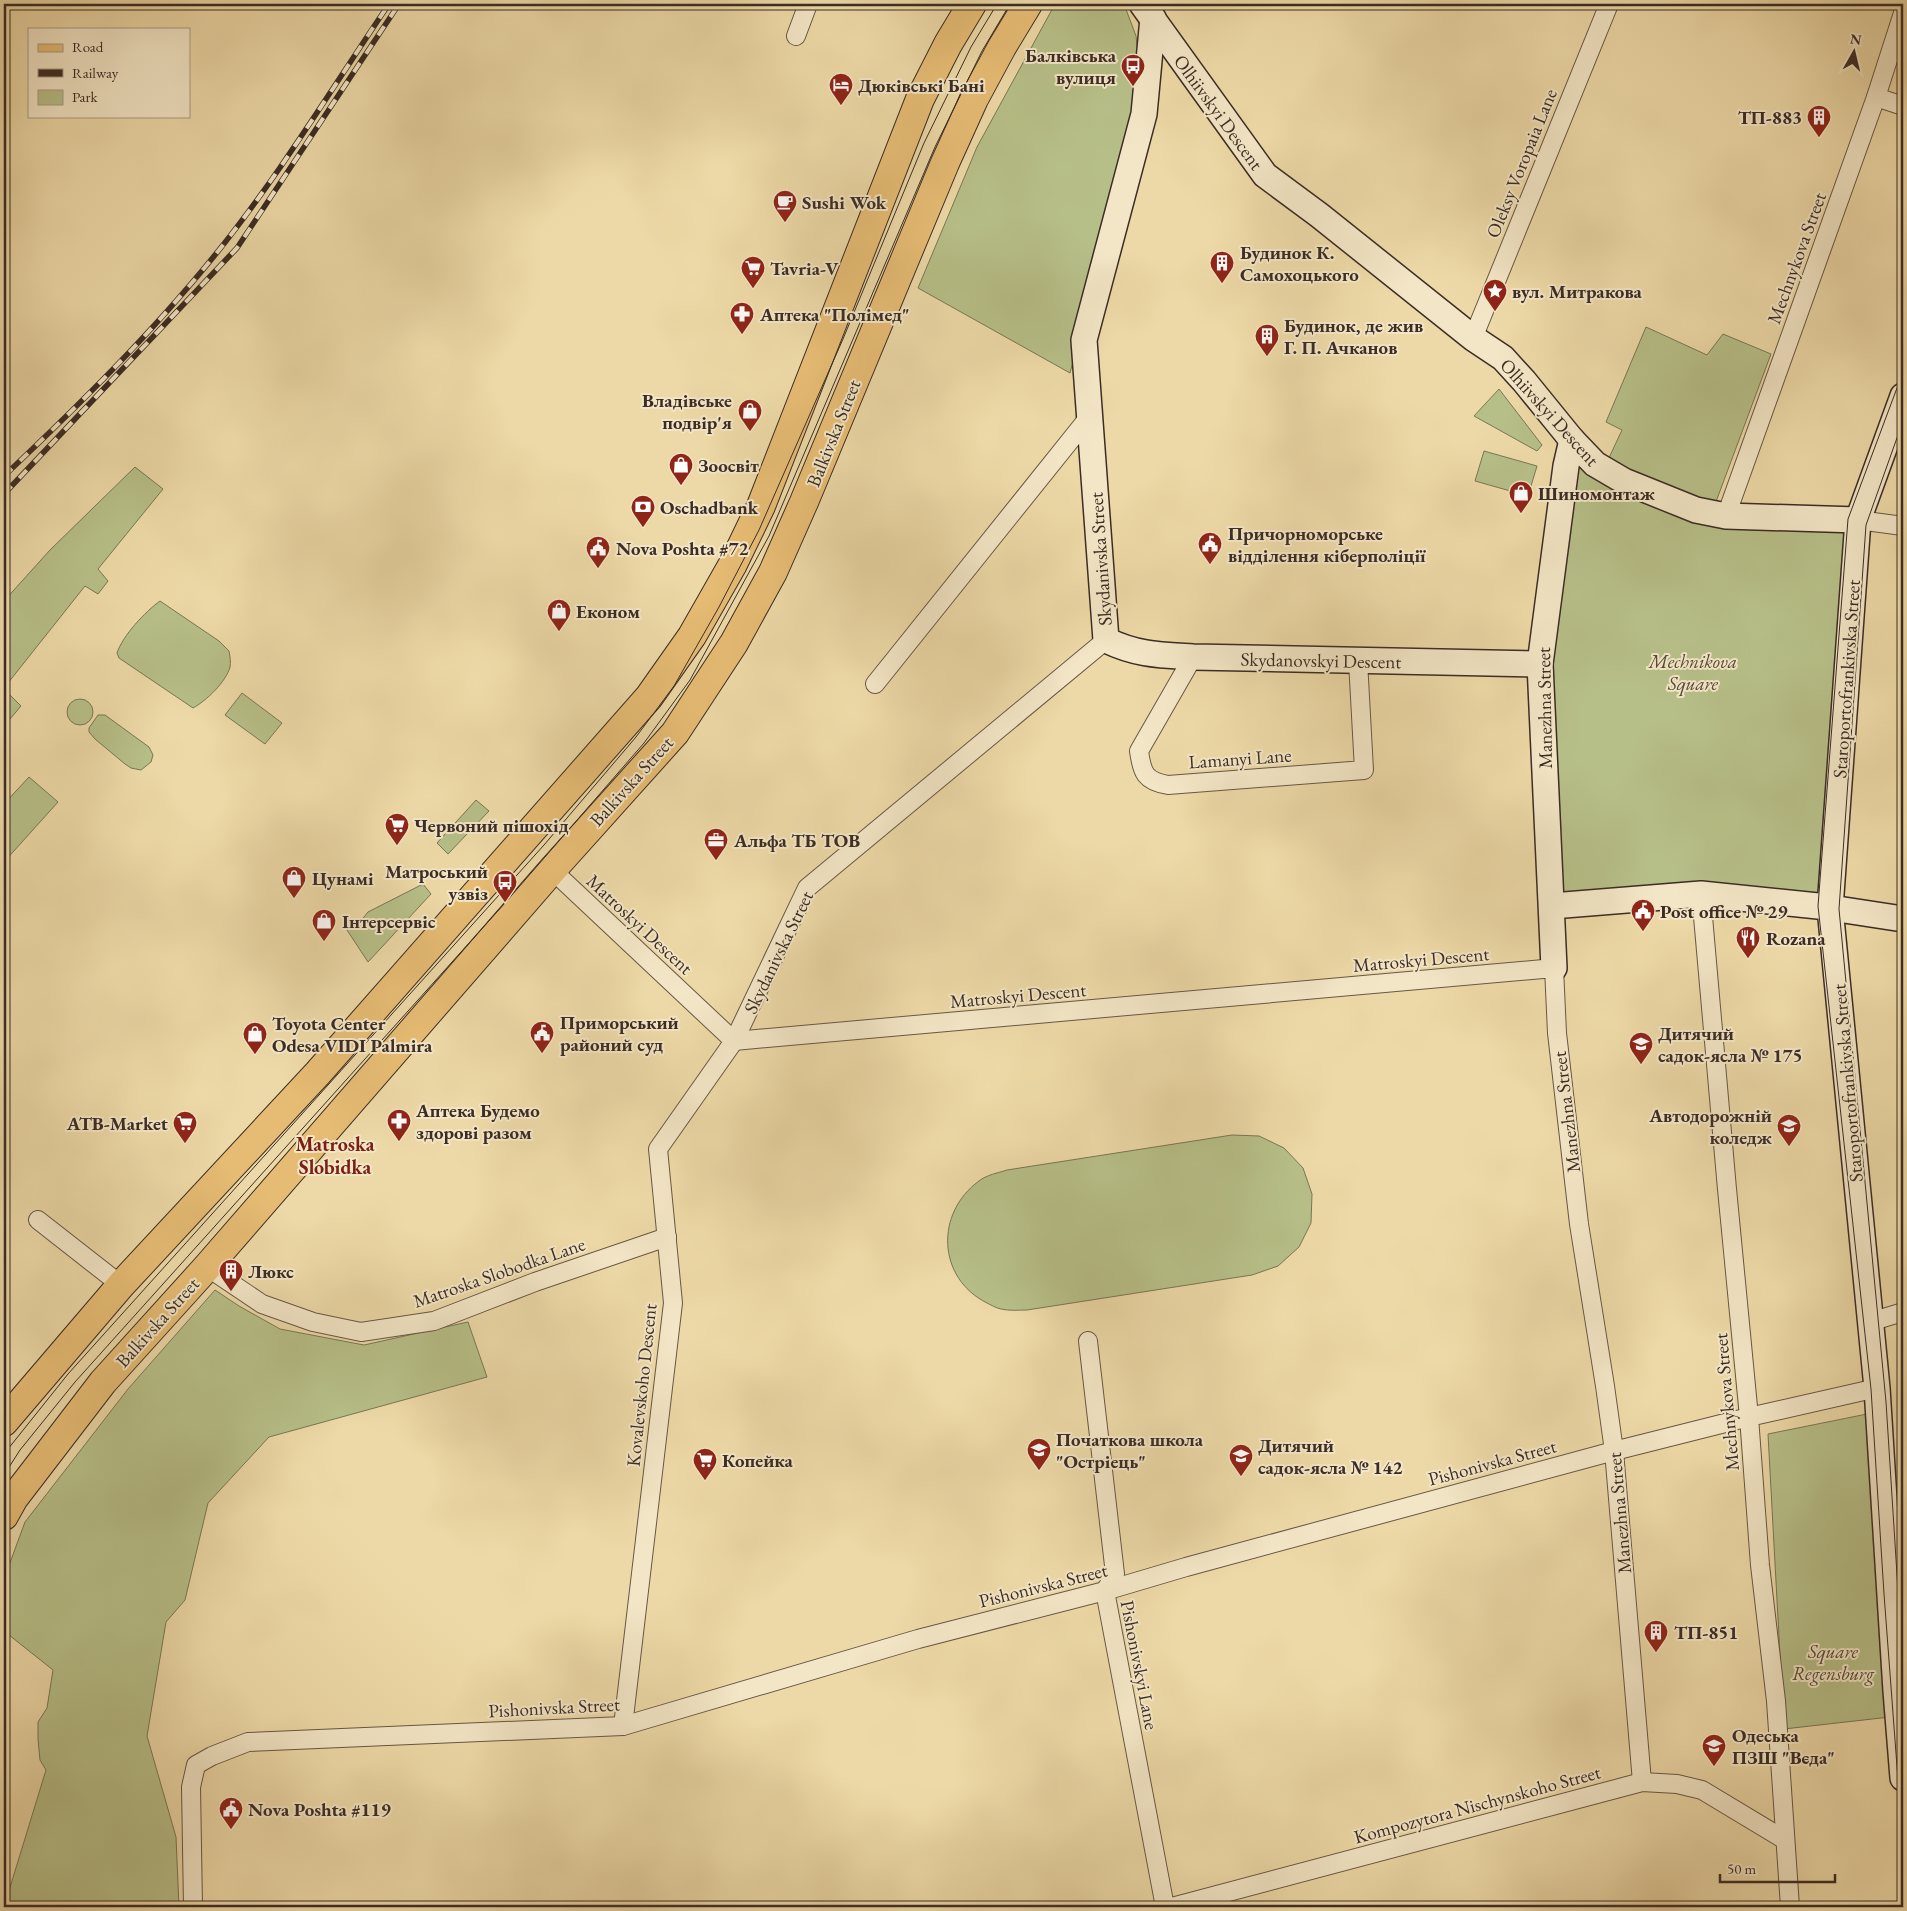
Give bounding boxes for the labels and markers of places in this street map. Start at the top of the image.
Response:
place label: Балківська вулиця [1025,43,1117,90]
bus stop icon: Балківська вулиця [1120,53,1146,87]
hotel icon: Дюківські Бані [828,72,854,106]
place label: Дюківські Бані [858,73,985,98]
building icon: ТП-883 [1806,104,1832,138]
place label: ТП-883 [1738,105,1802,130]
cafe icon: Sushi Wok [772,189,798,223]
place label: Sushi Wok [802,190,887,215]
place label: Будинок К. Самохоцького [1240,240,1359,287]
building icon: Будинок К. Самохоцького [1209,250,1235,284]
supermarket icon: Tavria-V [740,255,766,289]
place label: Tavria-V [770,256,839,281]
place icon: вул. Митракова [1482,278,1508,312]
place label: вул. Митракова [1512,279,1643,304]
pharmacy icon: Аптека "Полімед" [729,301,755,335]
place label: Аптека "Полімед" [759,302,909,327]
place label: Будинок, де жив Г. П. Ачканов [1284,313,1423,360]
building icon: Будинок, де жив Г. П. Ачканов [1254,323,1280,357]
place label: Владiвське подвiр'я [642,388,732,435]
shop icon: Владiвське подвiр'я [737,398,763,432]
shop icon: Зоосвіт [668,452,694,486]
place label: Зоосвіт [698,453,759,478]
shop icon: Шиномонтаж [1508,480,1534,514]
place label: Шиномонтаж [1538,481,1656,506]
bank icon: Oschadbank [630,494,656,528]
place label: Oschadbank [660,495,759,520]
place label: Причорноморське відділення кіберполіції [1228,521,1426,568]
public building icon: Причорноморське відділення кіберполіції [1197,531,1223,565]
public building icon: Nova Poshta #72 [585,535,611,569]
place label: Nova Poshta #72 [616,536,749,561]
shop icon: Економ [546,598,572,632]
place label: Економ [576,599,640,624]
supermarket icon: Червоний пішохід [384,812,410,846]
place label: Червоний пішохід [414,813,569,838]
office icon: Альфа ТБ ТОВ [703,827,729,861]
place label: Альфа ТБ ТОВ [733,828,860,853]
place label: Матроський узвіз [385,859,488,906]
shop icon: Цунамі [281,865,307,899]
place label: Цунамі [312,866,374,891]
bus stop icon: Матроський узвіз [492,869,518,903]
public building icon: Post office № 29 [1630,898,1656,932]
place label: Post office № 29 [1660,899,1787,924]
shop icon: Інтерсервіс [311,908,337,942]
place label: Інтерсервіс [342,909,436,934]
restaurant icon: Rozana [1735,925,1761,959]
place label: Rozana [1766,926,1826,951]
place label: Приморський районий суд [560,1010,679,1057]
place label: Toyota Center Odesa VIDI Palmira [272,1011,433,1058]
public building icon: Приморський районий суд [529,1020,555,1054]
shop icon: Toyota Center Odesa VIDI Palmira [242,1021,268,1055]
place label: Дитячий садок-ясла № 175 [1658,1021,1803,1068]
school or university icon: Дитячий садок-ясла № 175 [1628,1031,1654,1065]
place label: Аптека Будемо здорові разом [415,1098,540,1145]
place label: Автодорожній коледж [1648,1103,1773,1150]
pharmacy icon: Аптека Будемо здорові разом [386,1108,412,1142]
supermarket icon: ATB-Market [172,1110,198,1144]
place label: ATB-Market [66,1111,168,1136]
school or university icon: Автодорожній коледж [1776,1113,1802,1147]
building icon: Люкс [218,1258,244,1292]
place label: Люкс [248,1259,294,1284]
place label: Початкова школа "Остріець" [1056,1427,1204,1474]
place label: Дитячий садок-ясла № 142 [1258,1433,1403,1480]
school or university icon: Початкова школа "Остріець" [1026,1437,1052,1471]
school or university icon: Дитячий садок-ясла № 142 [1228,1443,1254,1477]
supermarket icon: Копейка [692,1447,718,1481]
place label: Копейка [722,1448,794,1473]
building icon: ТП-851 [1643,1619,1669,1653]
place label: ТП-851 [1674,1620,1738,1645]
place label: Одеська ПЗШ "Вєда" [1732,1723,1835,1770]
school or university icon: Одеська ПЗШ "Вєда" [1701,1733,1727,1767]
public building icon: Nova Poshta #119 [218,1796,244,1830]
place label: Nova Poshta #119 [248,1797,391,1822]

